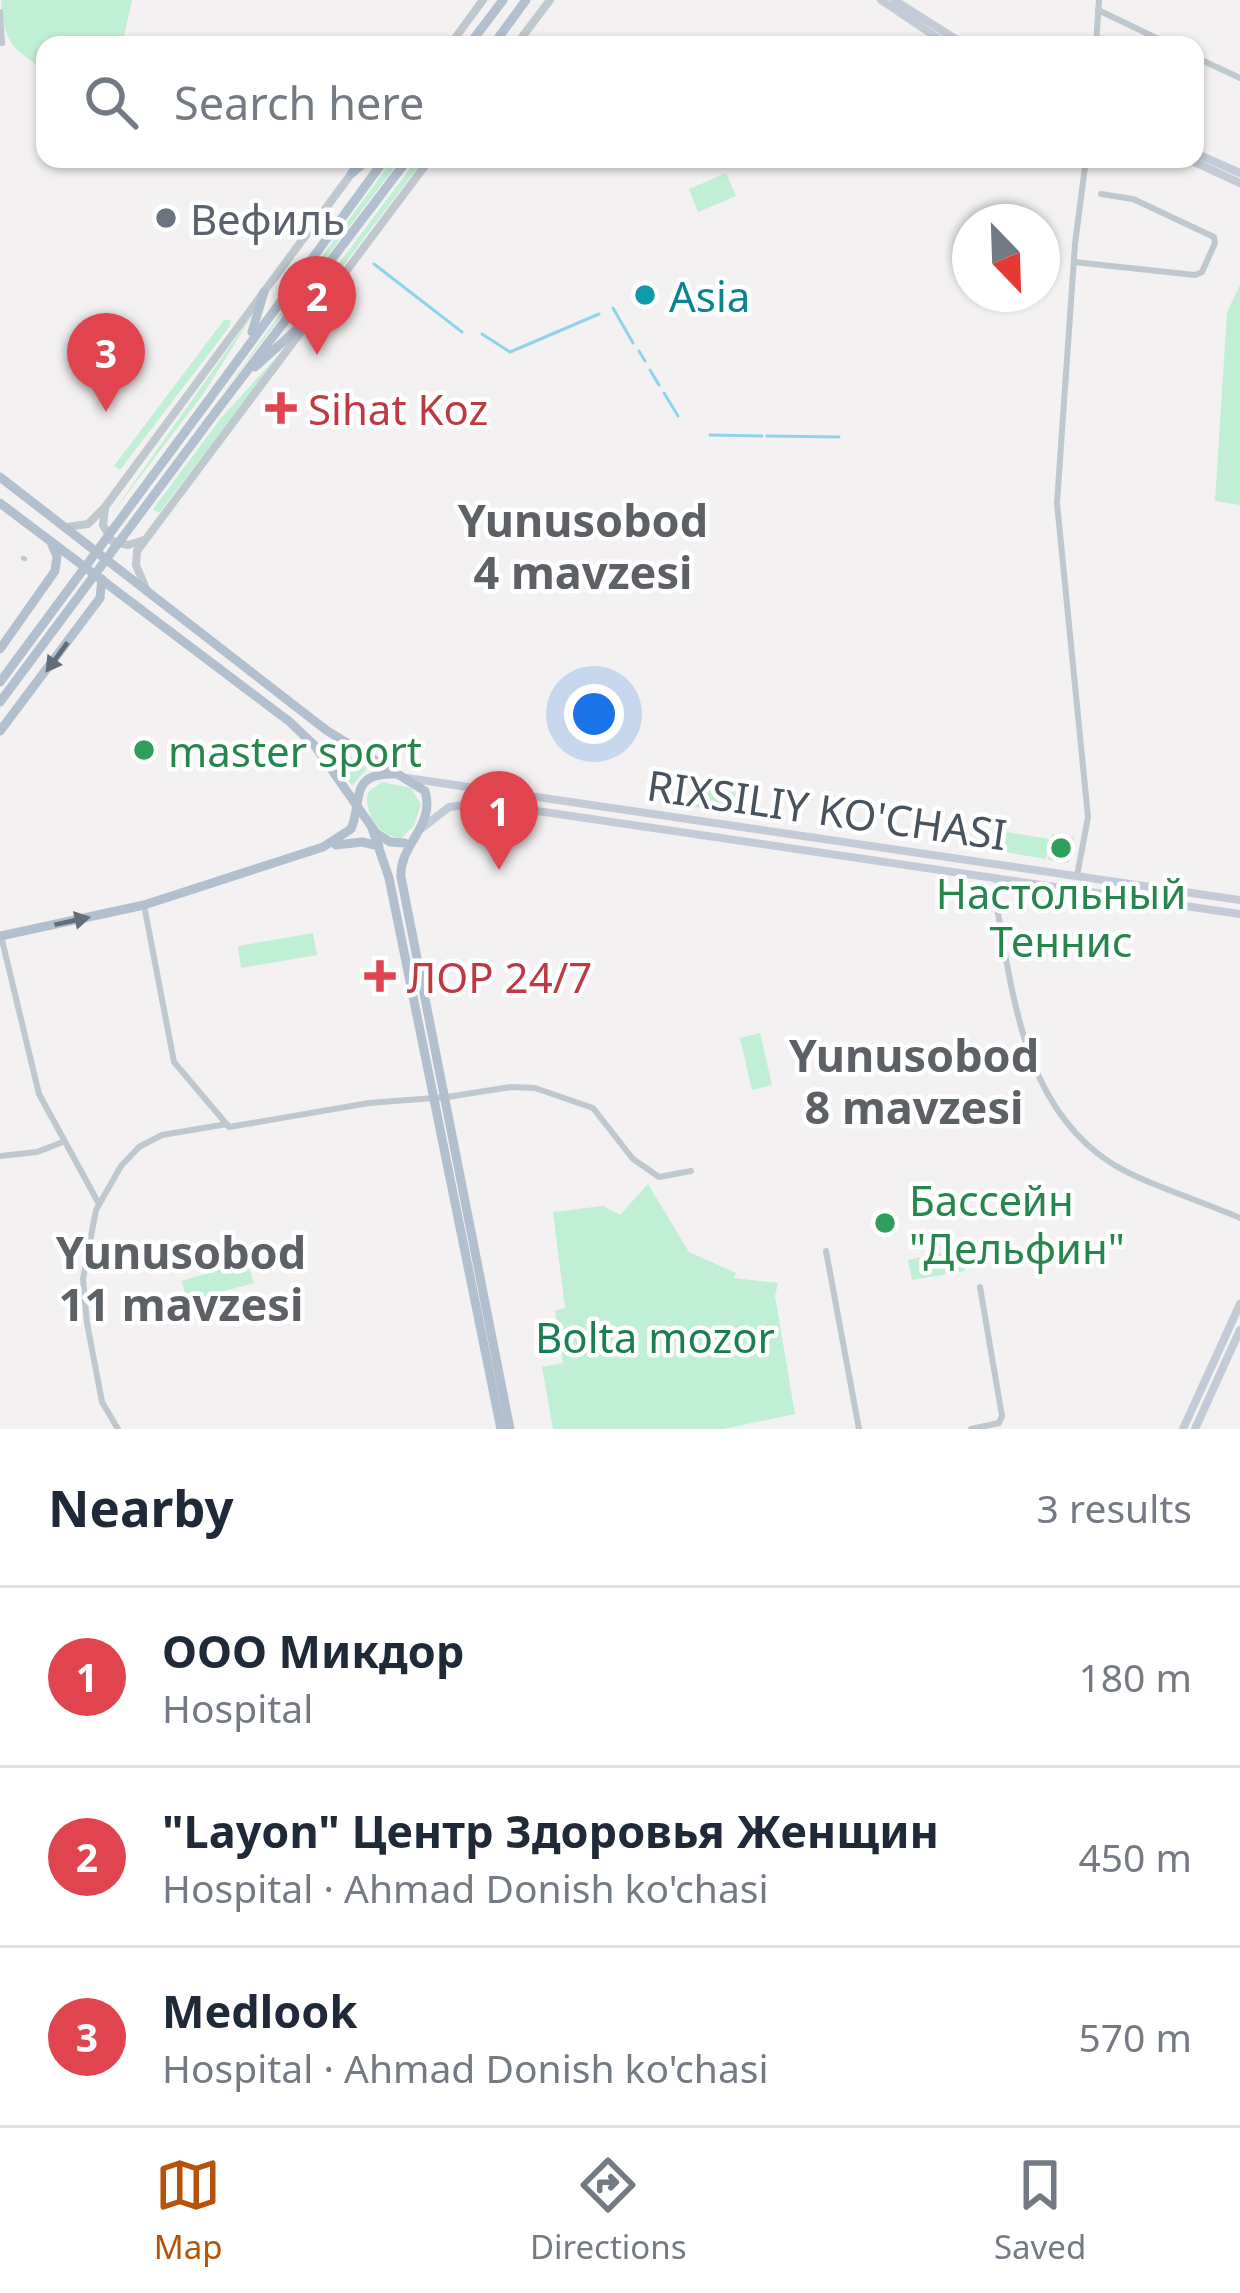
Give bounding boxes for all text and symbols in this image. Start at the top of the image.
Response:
search box [36,36,1204,168]
icon: search [78,69,144,135]
text: Search here [174,72,424,133]
place label: Вефиль [190,190,345,247]
north arrow [952,204,1060,312]
marker: Вефиль [153,205,179,231]
pin: 2 [278,256,356,355]
place label: Asia [669,267,750,324]
marker: Asia [632,282,658,308]
pin: 3 [67,313,145,412]
place label: Sihat Koz [308,380,488,437]
marker: Sihat Koz [265,392,297,424]
district label: Yunusobod 4 mavzesi [458,489,708,602]
one-way arrow [45,641,69,673]
your location [564,684,624,744]
place label: master sport [168,722,422,779]
marker: master sport [131,737,157,763]
street label: RIXSILIY KO'CHASI [644,756,1010,862]
pin: 1 [460,771,538,870]
marker: Настольный Теннис [1048,835,1074,861]
place label: Настольный Теннис [936,864,1186,969]
one-way arrow [53,910,91,929]
place label: ЛОР 24/7 [407,948,592,1005]
marker: ЛОР 24/7 [364,960,396,992]
district label: Yunusobod 8 mavzesi [789,1024,1039,1137]
place label: Бассейн "Дельфин" [909,1171,1125,1276]
marker: Бассейн "Дельфин" [872,1210,898,1236]
district label: Yunusobod 11 mavzesi [56,1221,306,1334]
park label: Bolta mozor [535,1308,775,1365]
text: Nearby [48,1472,234,1542]
text: 3 results [1037,1481,1192,1534]
text: ООО Микдор [162,1620,464,1681]
text: 1 [76,1650,98,1703]
text: 180 m [1078,1650,1192,1703]
text: Hospital [162,1681,313,1734]
text: "Layon" Центр Здоровья Женщин [162,1800,939,1861]
text: 2 [76,1830,98,1883]
text: 450 m [1078,1830,1192,1883]
text: Hospital · Ahmad Donish ko'chasi [162,1861,769,1914]
text: Medlook [162,1980,357,2041]
text: 3 [76,2010,98,2063]
text: 570 m [1078,2010,1192,2063]
text: Hospital · Ahmad Donish ko'chasi [162,2041,769,2094]
tab: Map [154,2152,222,2269]
tab: Directions [530,2152,687,2269]
tab: Saved [994,2152,1086,2269]

